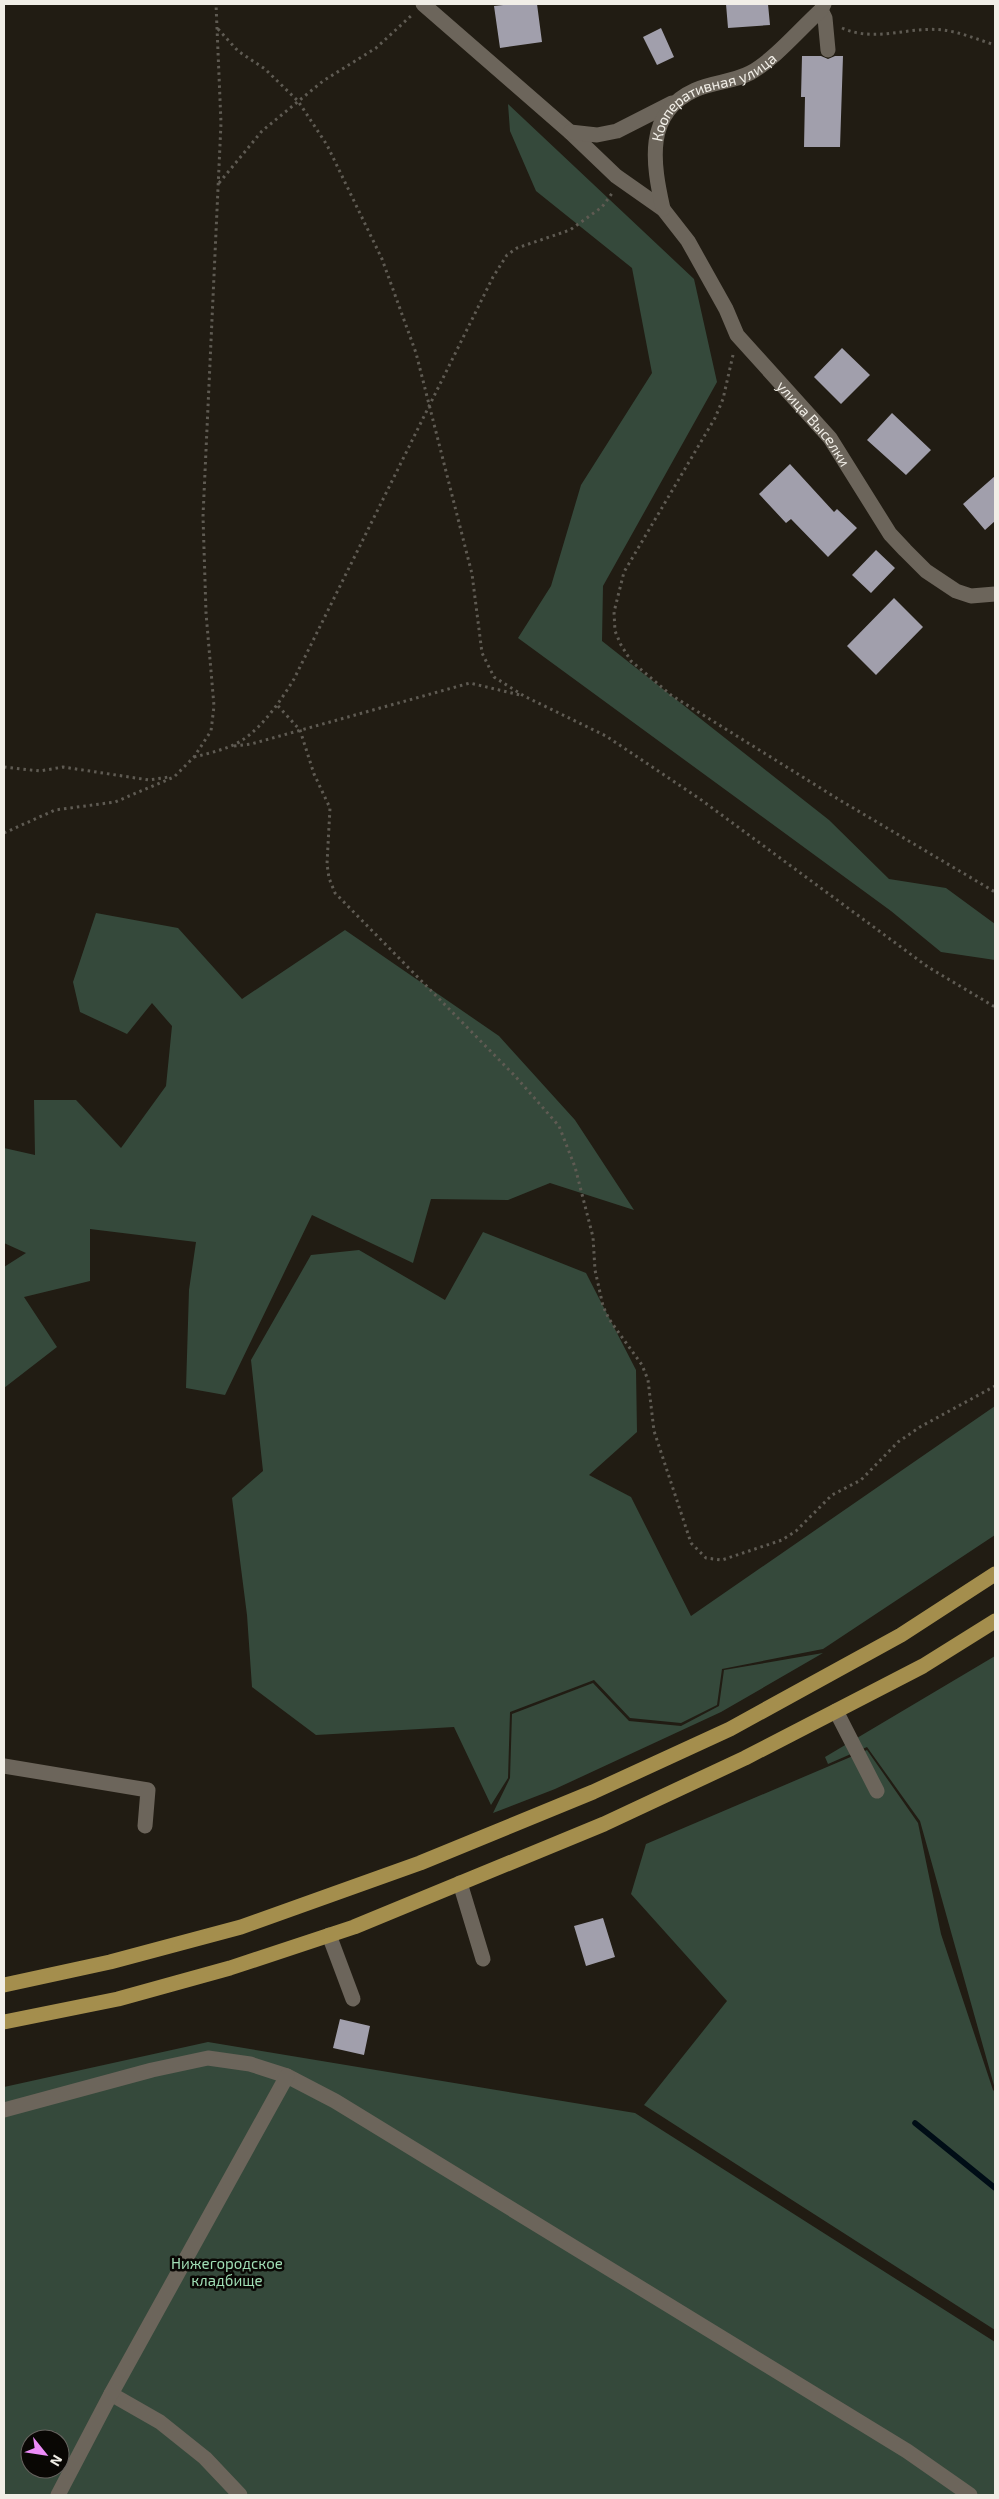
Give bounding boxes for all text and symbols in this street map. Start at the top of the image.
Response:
street label: Кооперативная улица [647,49,780,143]
street label: улица Выселки [773,377,854,470]
park label: Нижегородское кладбище [171,2254,283,2289]
north arrow [20,2429,70,2479]
text: N [47,2452,67,2469]

